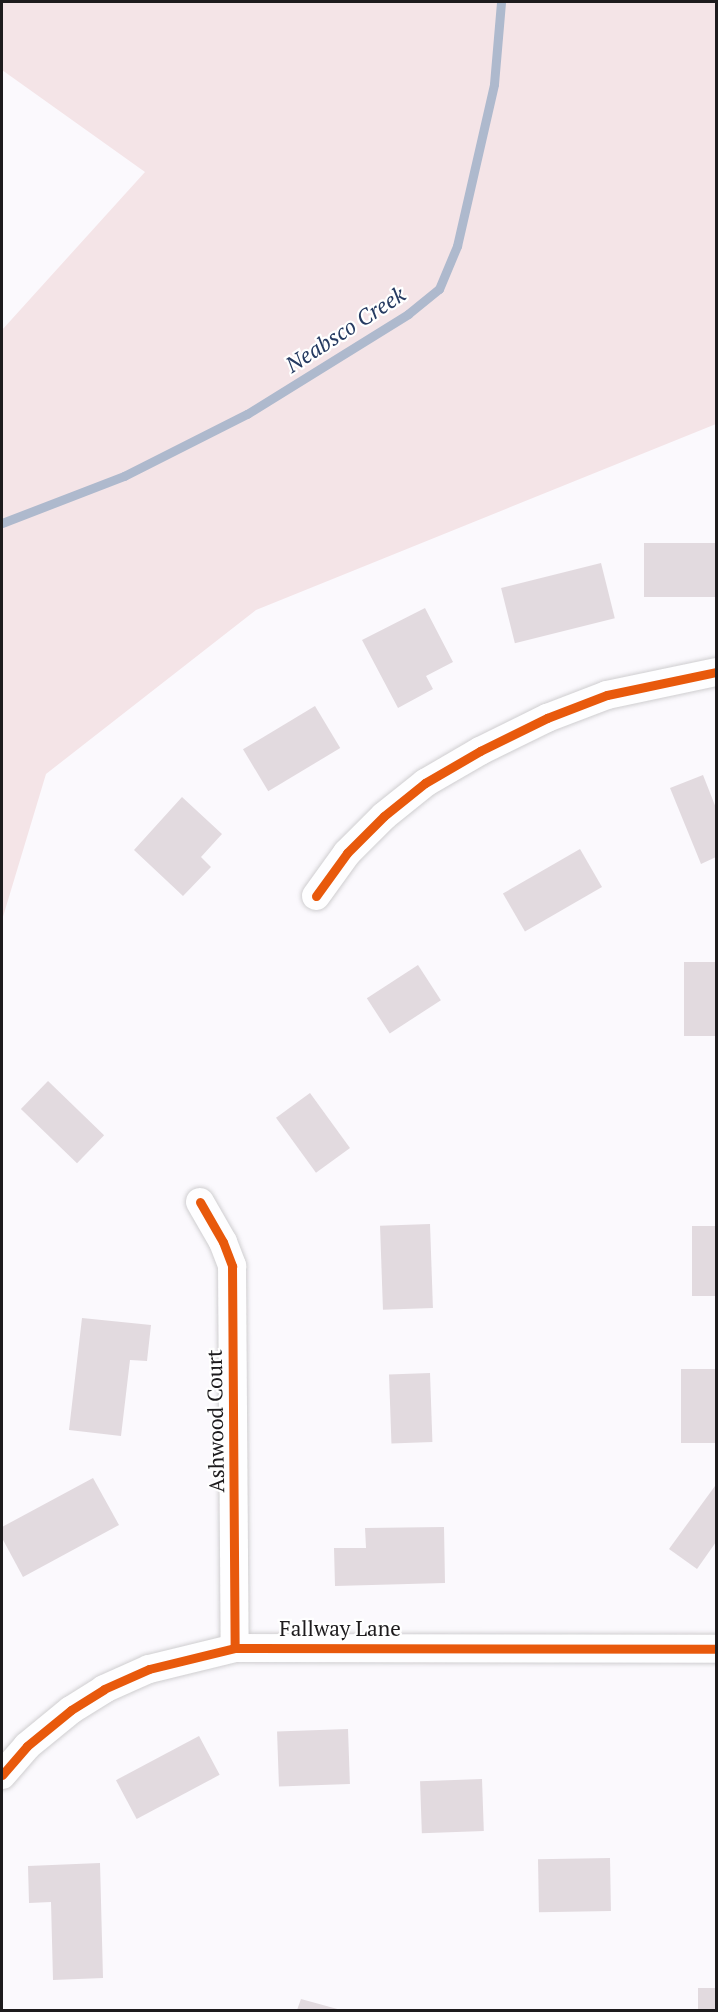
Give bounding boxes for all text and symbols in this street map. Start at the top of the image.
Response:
water label: Neabsco Creek [280,281,410,377]
street label: Ashwood Court [201,1349,229,1493]
street label: Fallway Lane [279,1615,401,1641]

